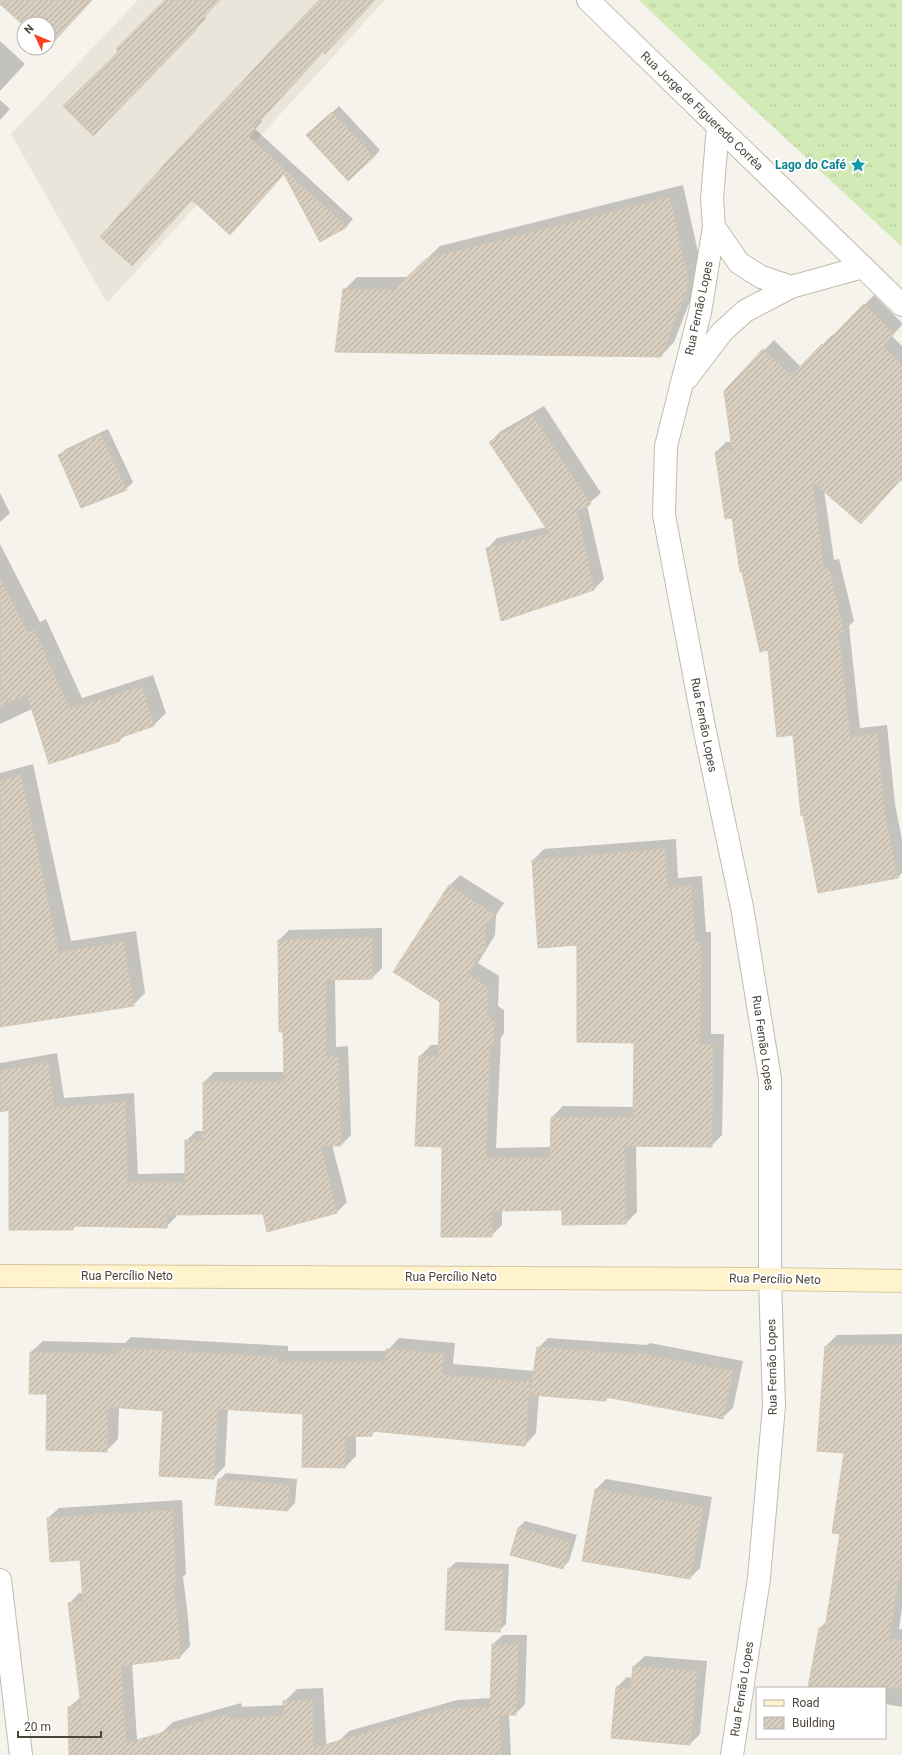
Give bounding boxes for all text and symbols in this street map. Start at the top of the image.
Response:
north arrow [16,16,56,56]
text: N [22,22,37,37]
street label: Rua Jorge de Figueredo Corrêa [638,49,766,173]
place icon: Lago do Café [849,156,867,174]
place label: Lago do Café [775,158,847,172]
street label: Rua Fernão Lopes [682,260,716,356]
street label: Rua Fernão Lopes [688,677,720,773]
street label: Rua Fernão Lopes [749,994,777,1092]
street label: Rua Percílio Neto [81,1269,173,1283]
street label: Rua Percílio Neto [405,1270,497,1284]
street label: Rua Percílio Neto [729,1271,821,1287]
street label: Rua Fernão Lopes [764,1319,780,1415]
street label: Rua Fernão Lopes [728,1640,756,1738]
legend [756,1687,886,1739]
text: Road [792,1696,820,1710]
scale bar [18,1713,101,1739]
text: Building [792,1716,835,1730]
text: 20 m [24,1720,51,1734]

